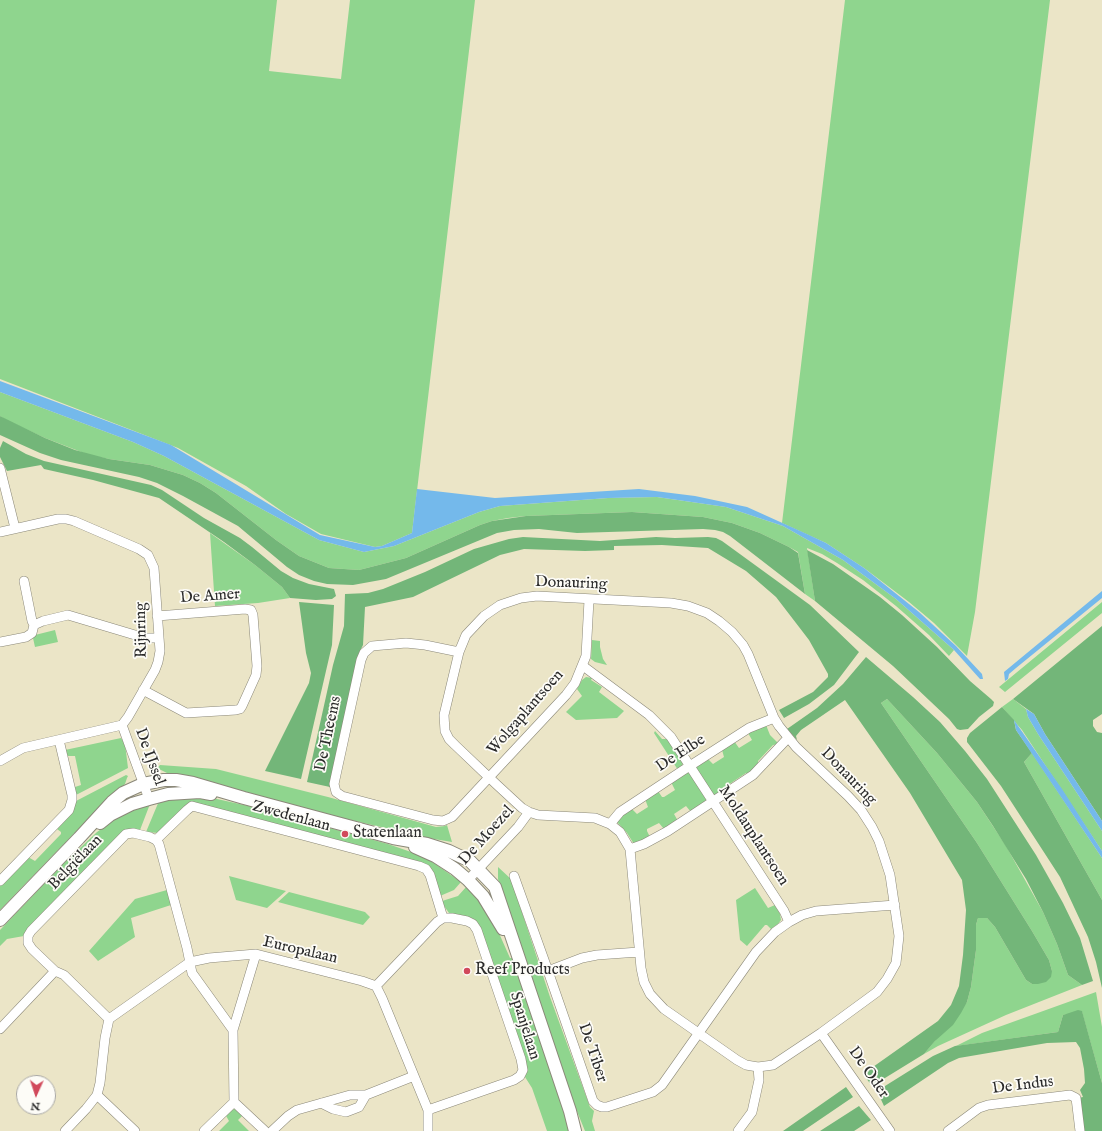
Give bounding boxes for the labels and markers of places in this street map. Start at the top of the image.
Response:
place label: Statenlaan [353,824,422,844]
marker: Statenlaan [340,829,350,839]
place label: Reef Products [475,961,570,981]
marker: Reef Products [462,966,472,976]

